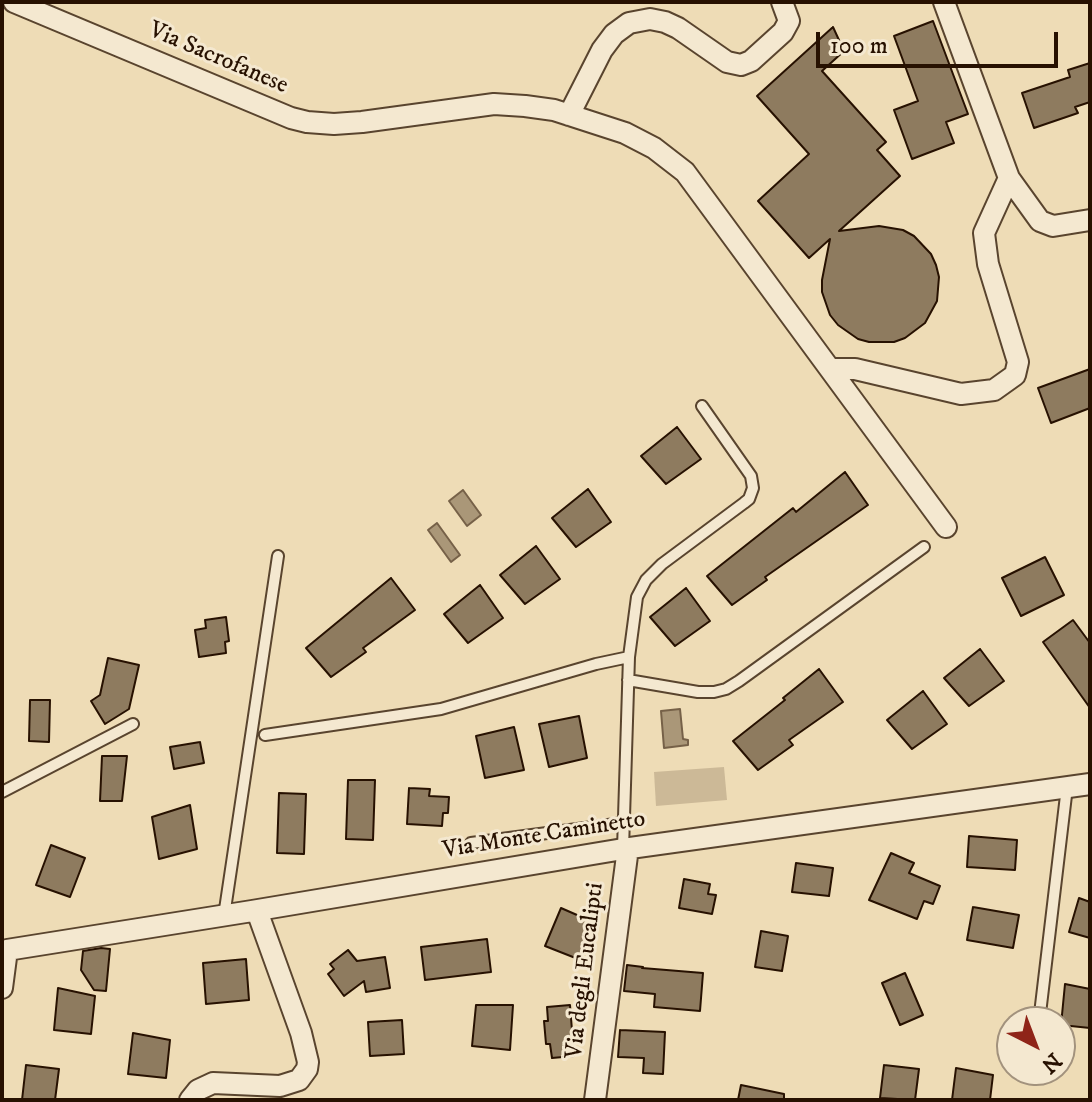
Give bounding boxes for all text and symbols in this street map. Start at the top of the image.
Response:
scale bar [820,16,1062,66]
street label: Via Sacrofanese [144,17,292,101]
text: 100 m [830,31,888,61]
street label: Via Monte Caminetto [441,806,647,866]
street label: Via degli Eucalipti [561,881,611,1061]
north arrow [996,1006,1076,1086]
text: N [1035,1047,1067,1079]

